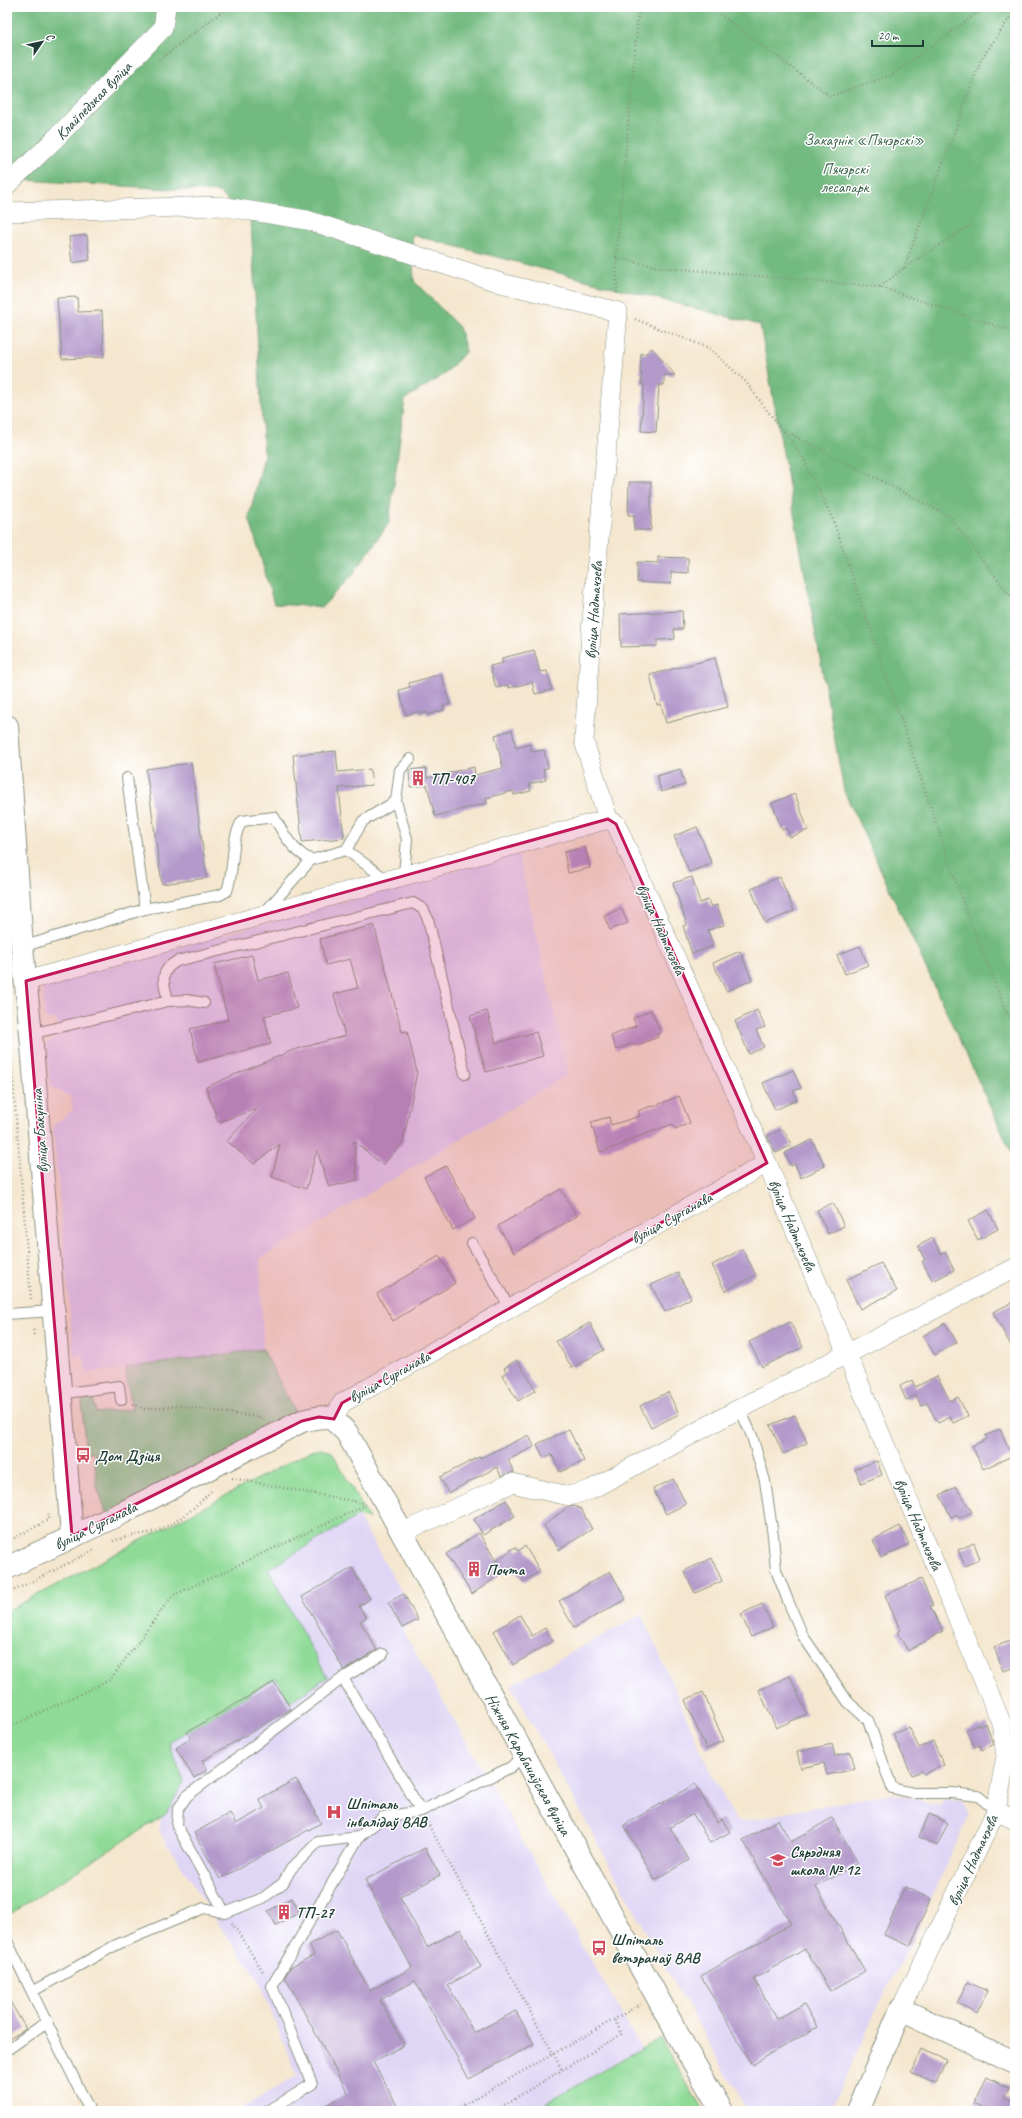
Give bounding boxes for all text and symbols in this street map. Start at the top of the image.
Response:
north arrow [22,22,62,62]
scale bar [872,22,923,48]
text: 20 m [878,28,900,44]
text: С [43,30,58,44]
street label: Клайпедзкая вуліца [51,56,137,144]
park label: Заказнік «Пячэрскі» [804,130,924,150]
park label: Пячэрскі лесапарк [821,159,870,197]
street label: вуліца Надтачэева [581,559,608,660]
building icon: ТП-407 [409,769,427,787]
place label: ТП-407 [430,769,477,789]
street label: вуліца Надтачэева [632,881,691,980]
street label: вуліца Бакуніна [27,1087,53,1174]
street label: вуліца Надтачэева [764,1176,821,1276]
street label: вуліца Сурганава [628,1187,717,1248]
street label: вуліца Сурганава [346,1346,435,1407]
bus stop icon: Дом Дзіця [74,1446,92,1464]
place label: Дом Дзіця [95,1446,161,1466]
street label: вуліца Надтачэева [890,1475,947,1575]
street label: вуліца Сурганава [51,1497,141,1555]
building icon: Почта [465,1560,483,1578]
place label: Почта [486,1560,525,1580]
street label: Ніжняя Карабанаўская вуліца [481,1690,576,1840]
place label: Шпіталь інвалідаў ВАВ [346,1794,428,1832]
hospital icon: Шпіталь інвалідаў ВАВ [325,1803,343,1821]
street label: вуліца Надтачэева [943,1810,1003,1909]
place label: Сярэдняя школа № 12 [790,1842,862,1880]
school or university icon: Сярэдняя школа № 12 [769,1851,787,1869]
building icon: ТП-27 [275,1903,293,1921]
place label: ТП-27 [296,1903,335,1923]
place label: Шпіталь ветэранаў ВАВ [611,1930,701,1968]
bus stop icon: Шпіталь ветэранаў ВАВ [590,1939,608,1957]

